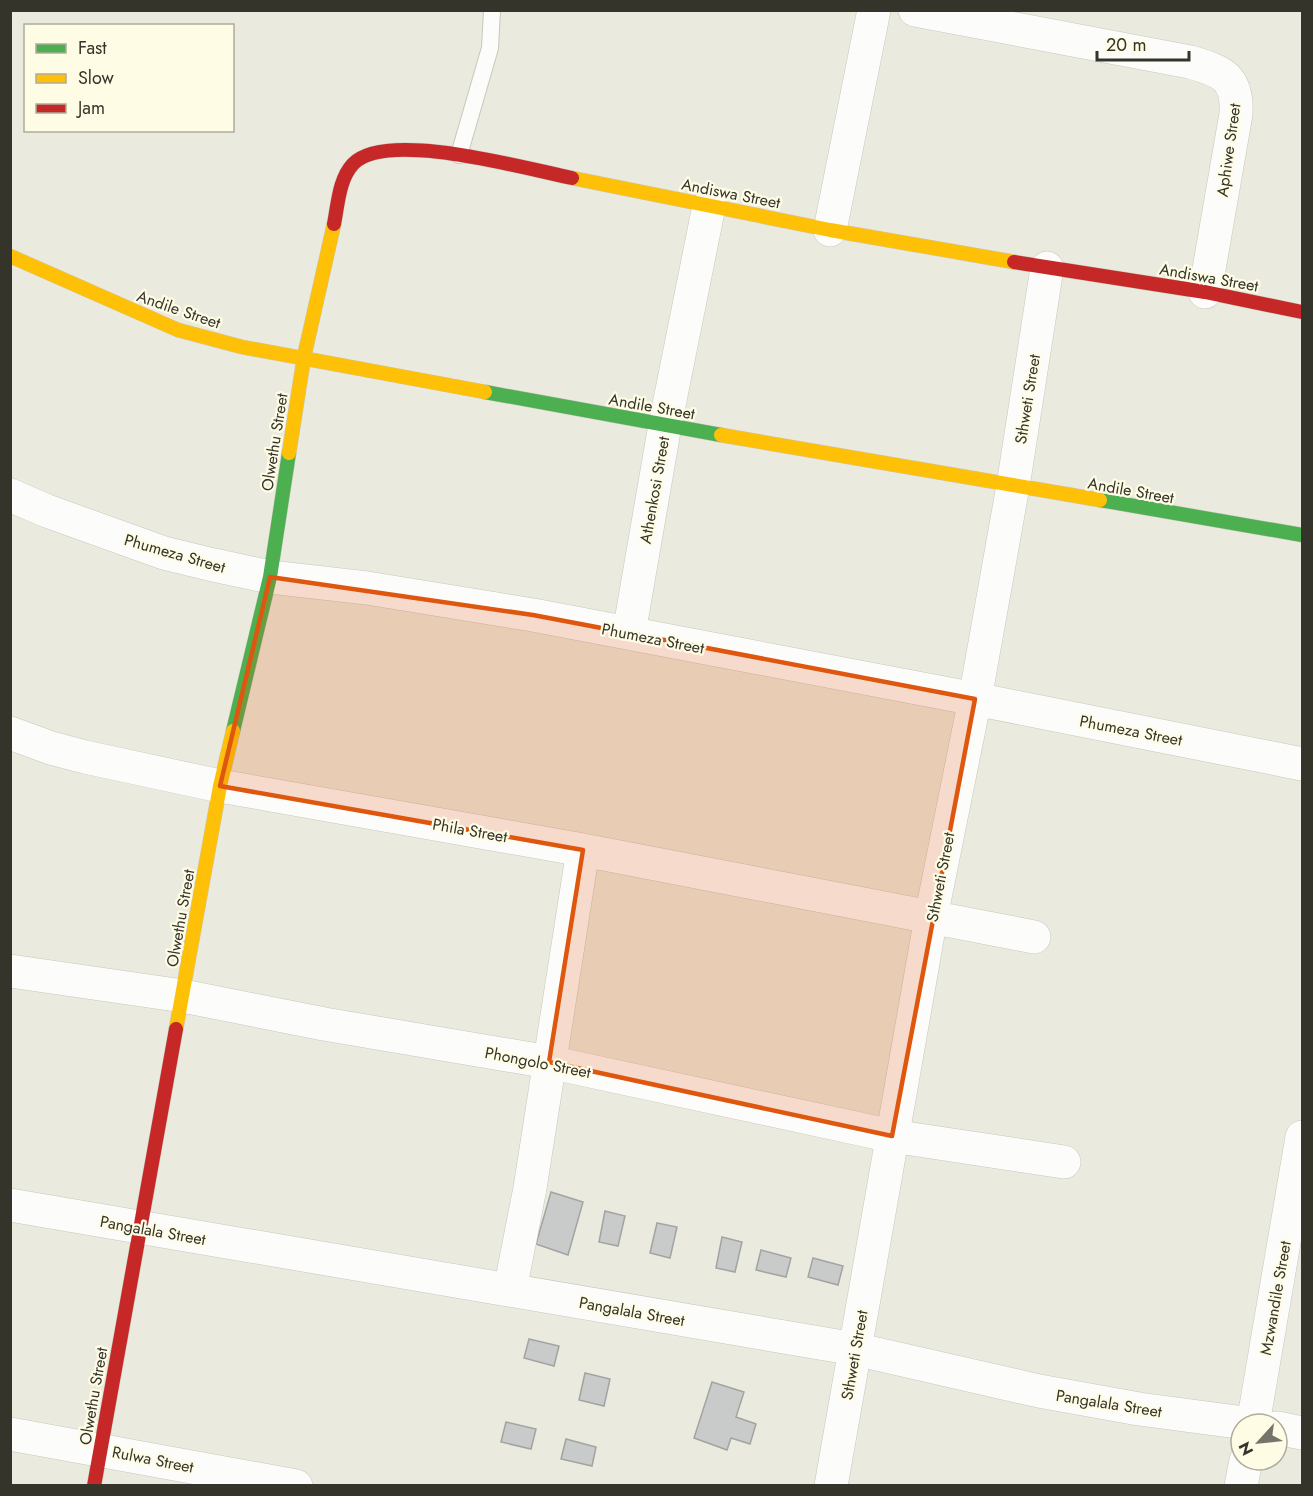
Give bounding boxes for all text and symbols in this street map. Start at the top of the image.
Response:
legend [24,24,234,132]
scale bar [1097,24,1188,62]
text: 20 m [1106,32,1146,58]
text: Fast [78,35,107,61]
text: Slow [78,65,115,91]
text: Jam [76,95,105,121]
street label: Aphiwe Street [1211,102,1246,198]
street label: Andiswa Street [680,173,782,214]
street label: Andiswa Street [1158,257,1260,298]
street label: Andile Street [134,284,224,335]
street label: Sthweti Street [1009,352,1046,446]
street label: Andile Street [607,388,697,425]
street label: Olwethu Street [255,391,294,493]
street label: Athenkosi Street [634,434,675,546]
street label: Andile Street [1086,472,1176,509]
street label: Phumeza Street [122,528,228,579]
street label: Phumeza Street [600,617,706,660]
street label: Phumeza Street [1078,709,1184,752]
street label: Phila Street [431,813,509,848]
street label: Sthweti Street [921,830,960,924]
street label: Olwethu Street [161,867,200,969]
street label: Phongolo Street [483,1041,593,1084]
street label: Pangalala Street [98,1210,208,1251]
street label: Mzwandile Street [1254,1239,1297,1357]
street label: Pangalala Street [577,1291,687,1332]
street label: Sthweti Street [835,1308,874,1402]
street label: Olwethu Street [74,1345,113,1447]
street label: Pangalala Street [1054,1384,1164,1423]
north arrow [1229,1412,1289,1472]
text: N [1233,1438,1259,1459]
street label: Rulwa Street [110,1440,196,1479]

